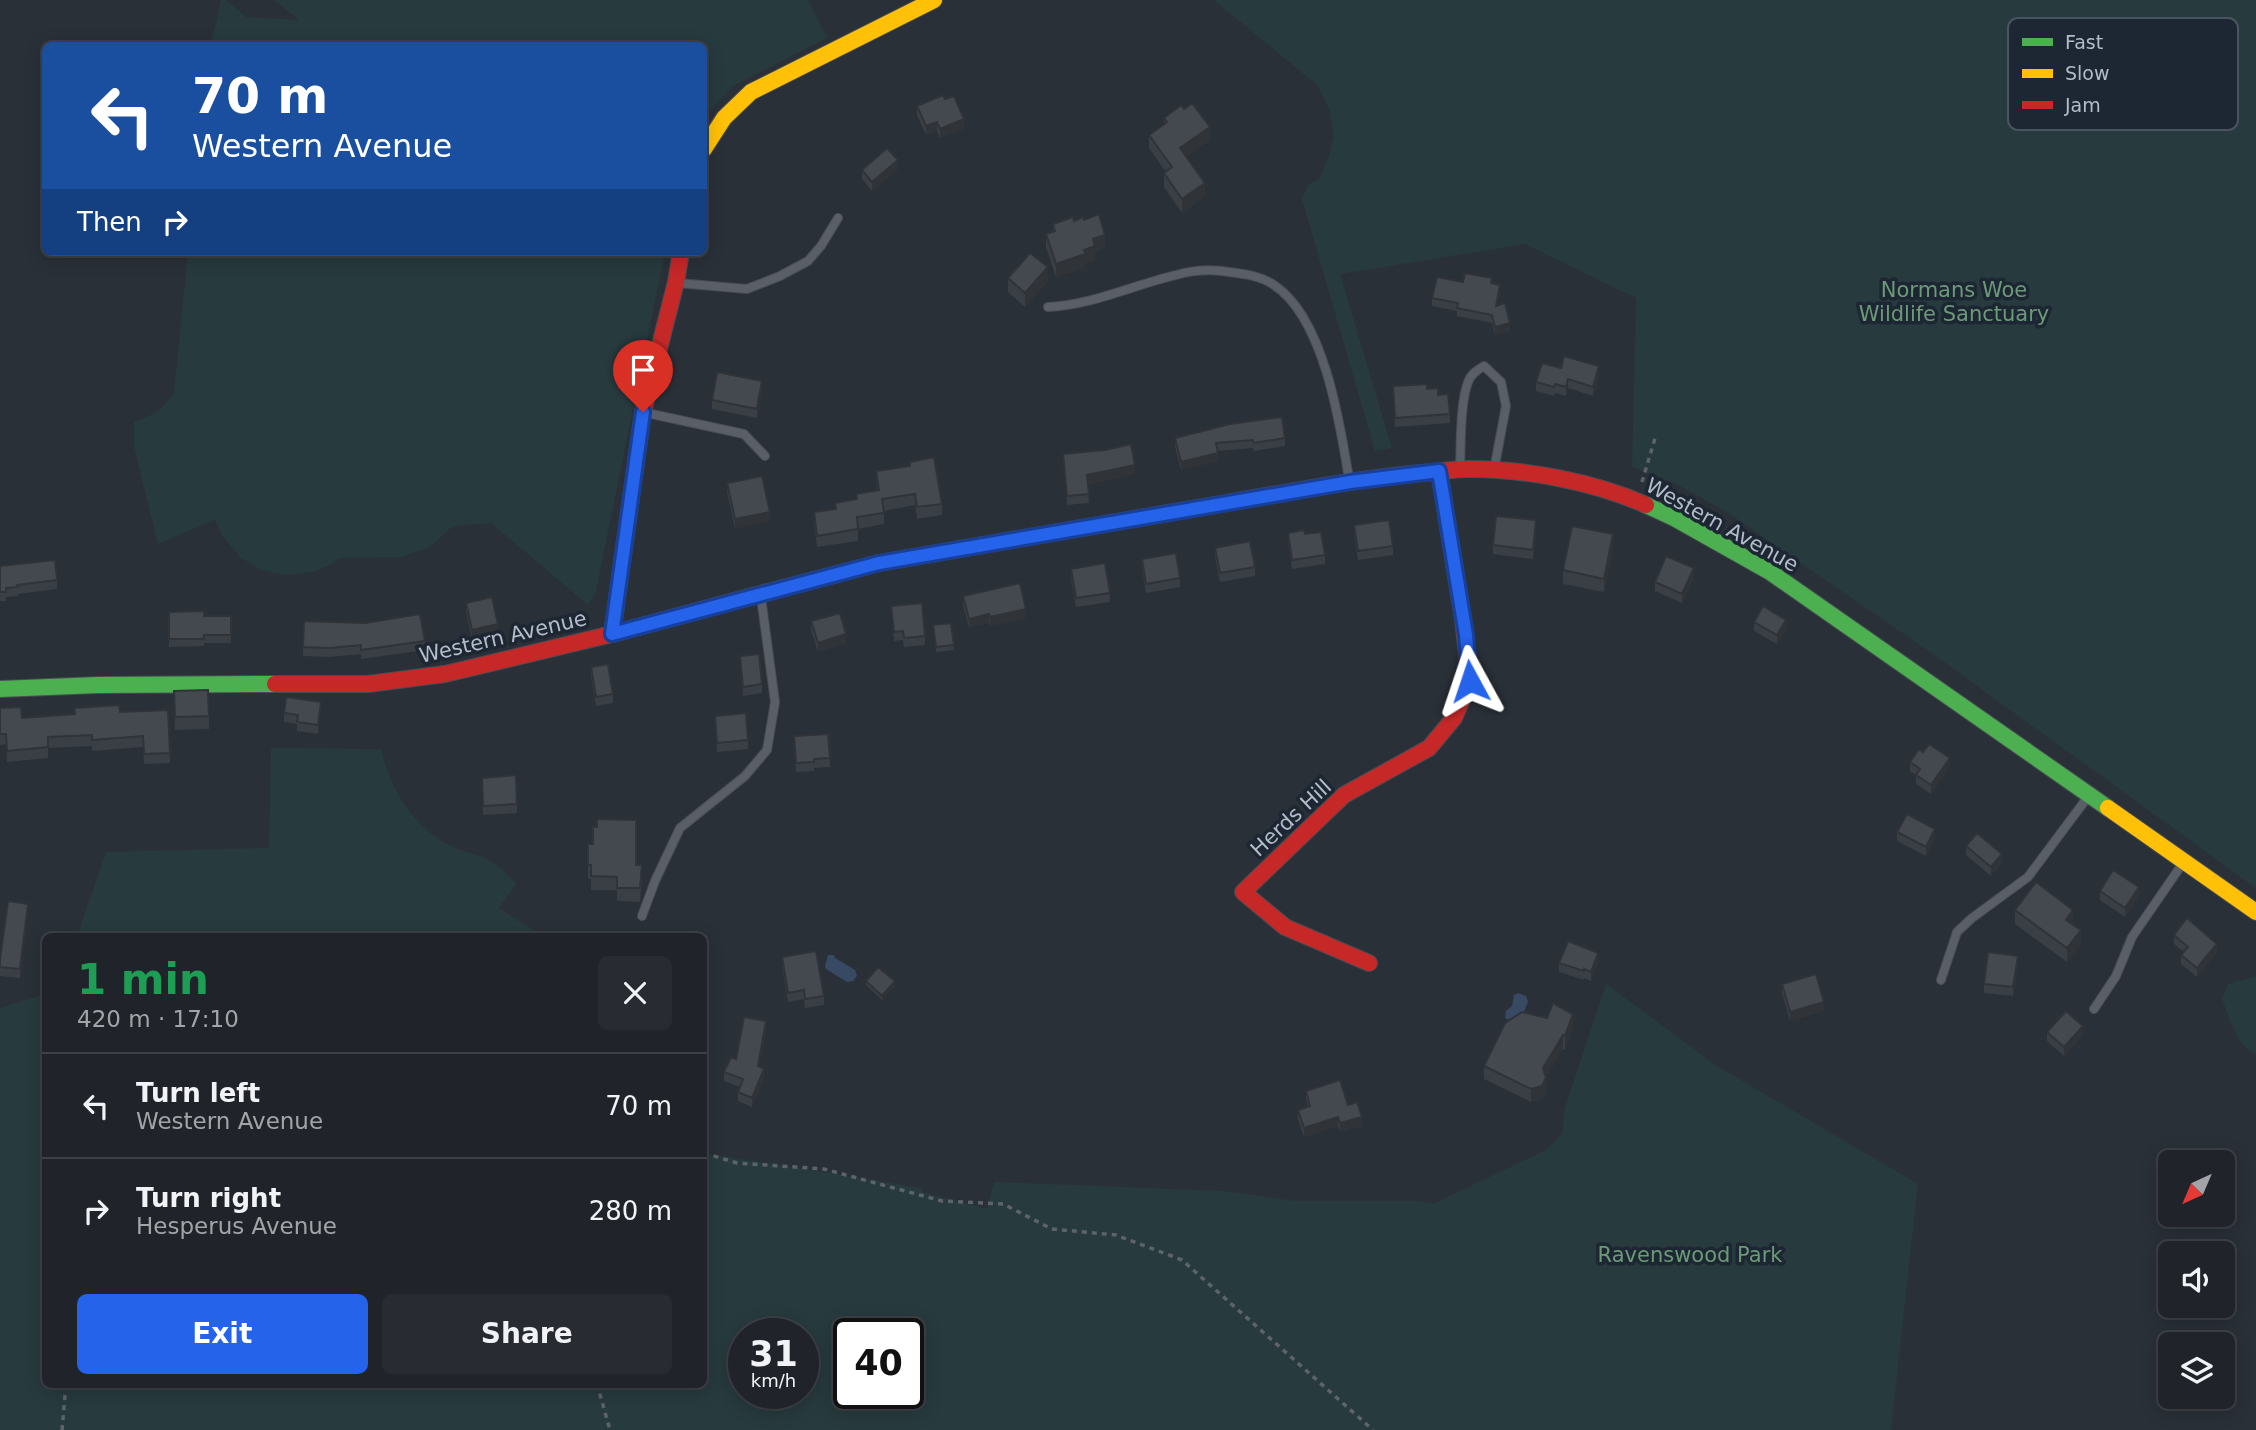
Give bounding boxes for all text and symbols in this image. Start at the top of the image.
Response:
legend [2008,18,2238,130]
text: Fast [2065,31,2103,53]
text: Slow [2065,62,2110,84]
text: 70 m [192,68,328,125]
icon: left [77,70,168,161]
text: Jam [2064,94,2101,116]
text: Western Avenue [192,127,452,165]
icon: right [156,203,194,241]
text: Then [77,207,142,237]
park label: Normans Woe Wildlife Sanctuary [1859,278,2049,326]
pin [613,340,673,412]
icon: arrive [624,351,662,389]
street label: Western Avenue [1641,473,1803,577]
street label: Western Avenue [417,606,589,668]
position arrow [1433,644,1507,718]
street label: Herds Hill [1246,775,1336,861]
text: 1 min [77,955,209,1004]
button: close [598,956,672,1030]
text: 420 m · 17:10 [77,1006,239,1032]
text: Turn left [136,1078,260,1108]
icon: left [77,1087,115,1125]
text: 70 m [605,1091,672,1121]
text: Western Avenue [136,1108,323,1134]
north arrow [2158,1150,2235,1227]
map controls [2158,1150,2235,1409]
text: Turn right [136,1183,281,1213]
icon: right [77,1192,115,1230]
text: 280 m [589,1196,672,1226]
text: Hesperus Avenue [136,1213,337,1239]
button: sound [2158,1241,2235,1318]
park label: Ravenswood Park [1598,1243,1783,1267]
button: Exit [77,1294,368,1374]
button: Share [382,1294,672,1374]
speed limit sign: 40 [833,1318,924,1409]
button: layers [2158,1332,2235,1409]
text: 31 [749,1334,798,1374]
text: km/h [751,1370,796,1391]

